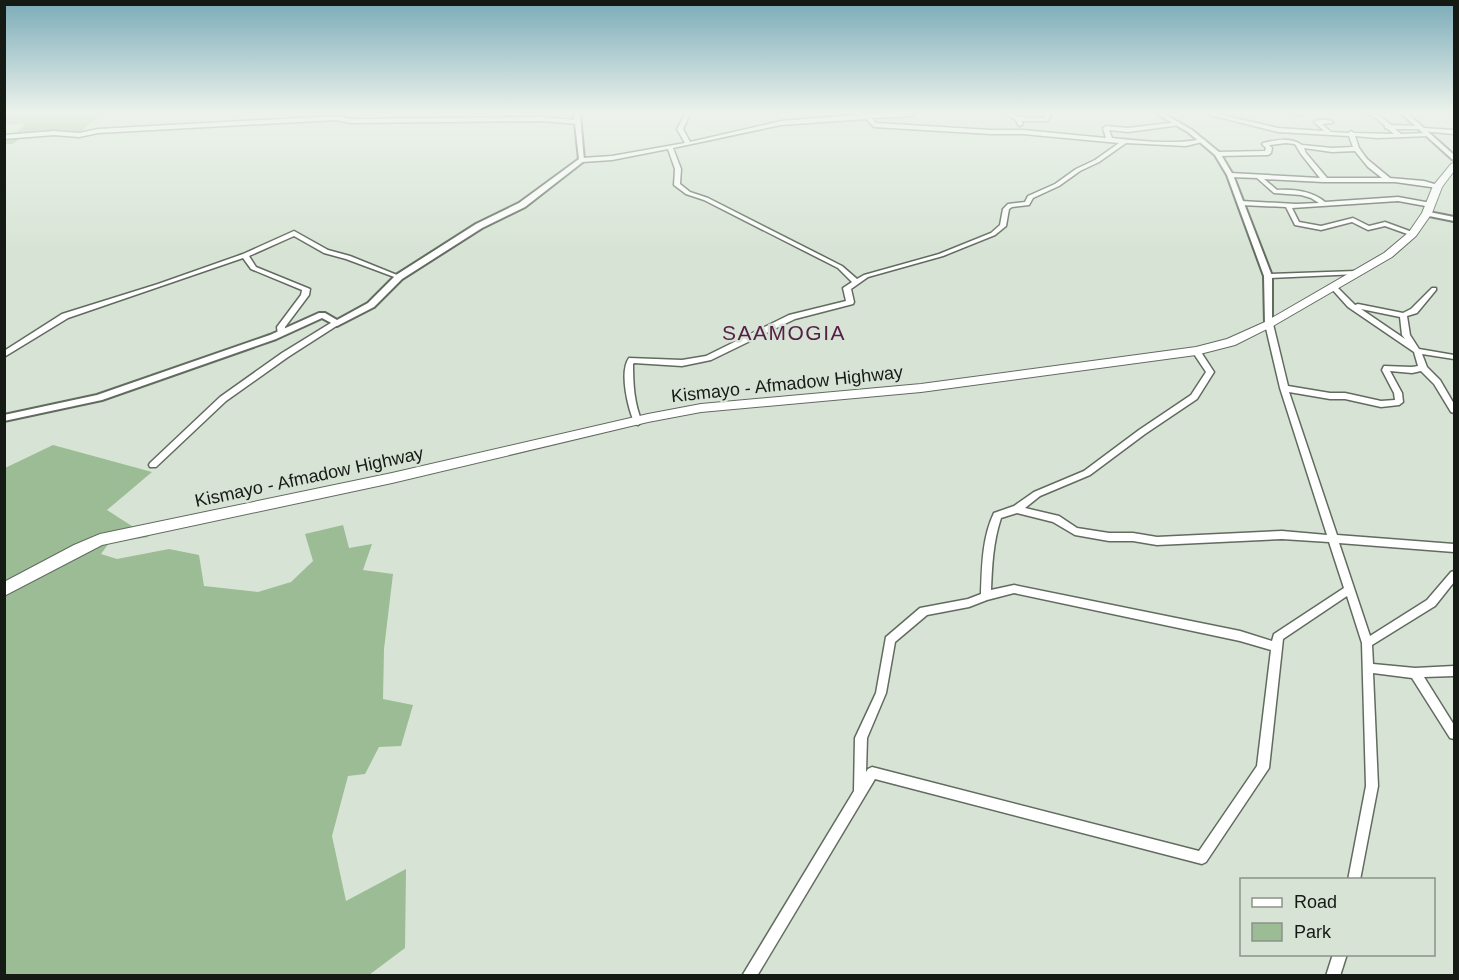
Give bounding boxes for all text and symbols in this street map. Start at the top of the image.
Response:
district label: SAAMOGIA [722,321,846,344]
street label: Kismayo - Afmadow Highway [670,362,904,406]
street label: Kismayo - Afmadow Highway [193,443,425,511]
legend [1240,878,1435,956]
text: Road [1294,892,1337,912]
text: Park [1294,922,1332,942]

